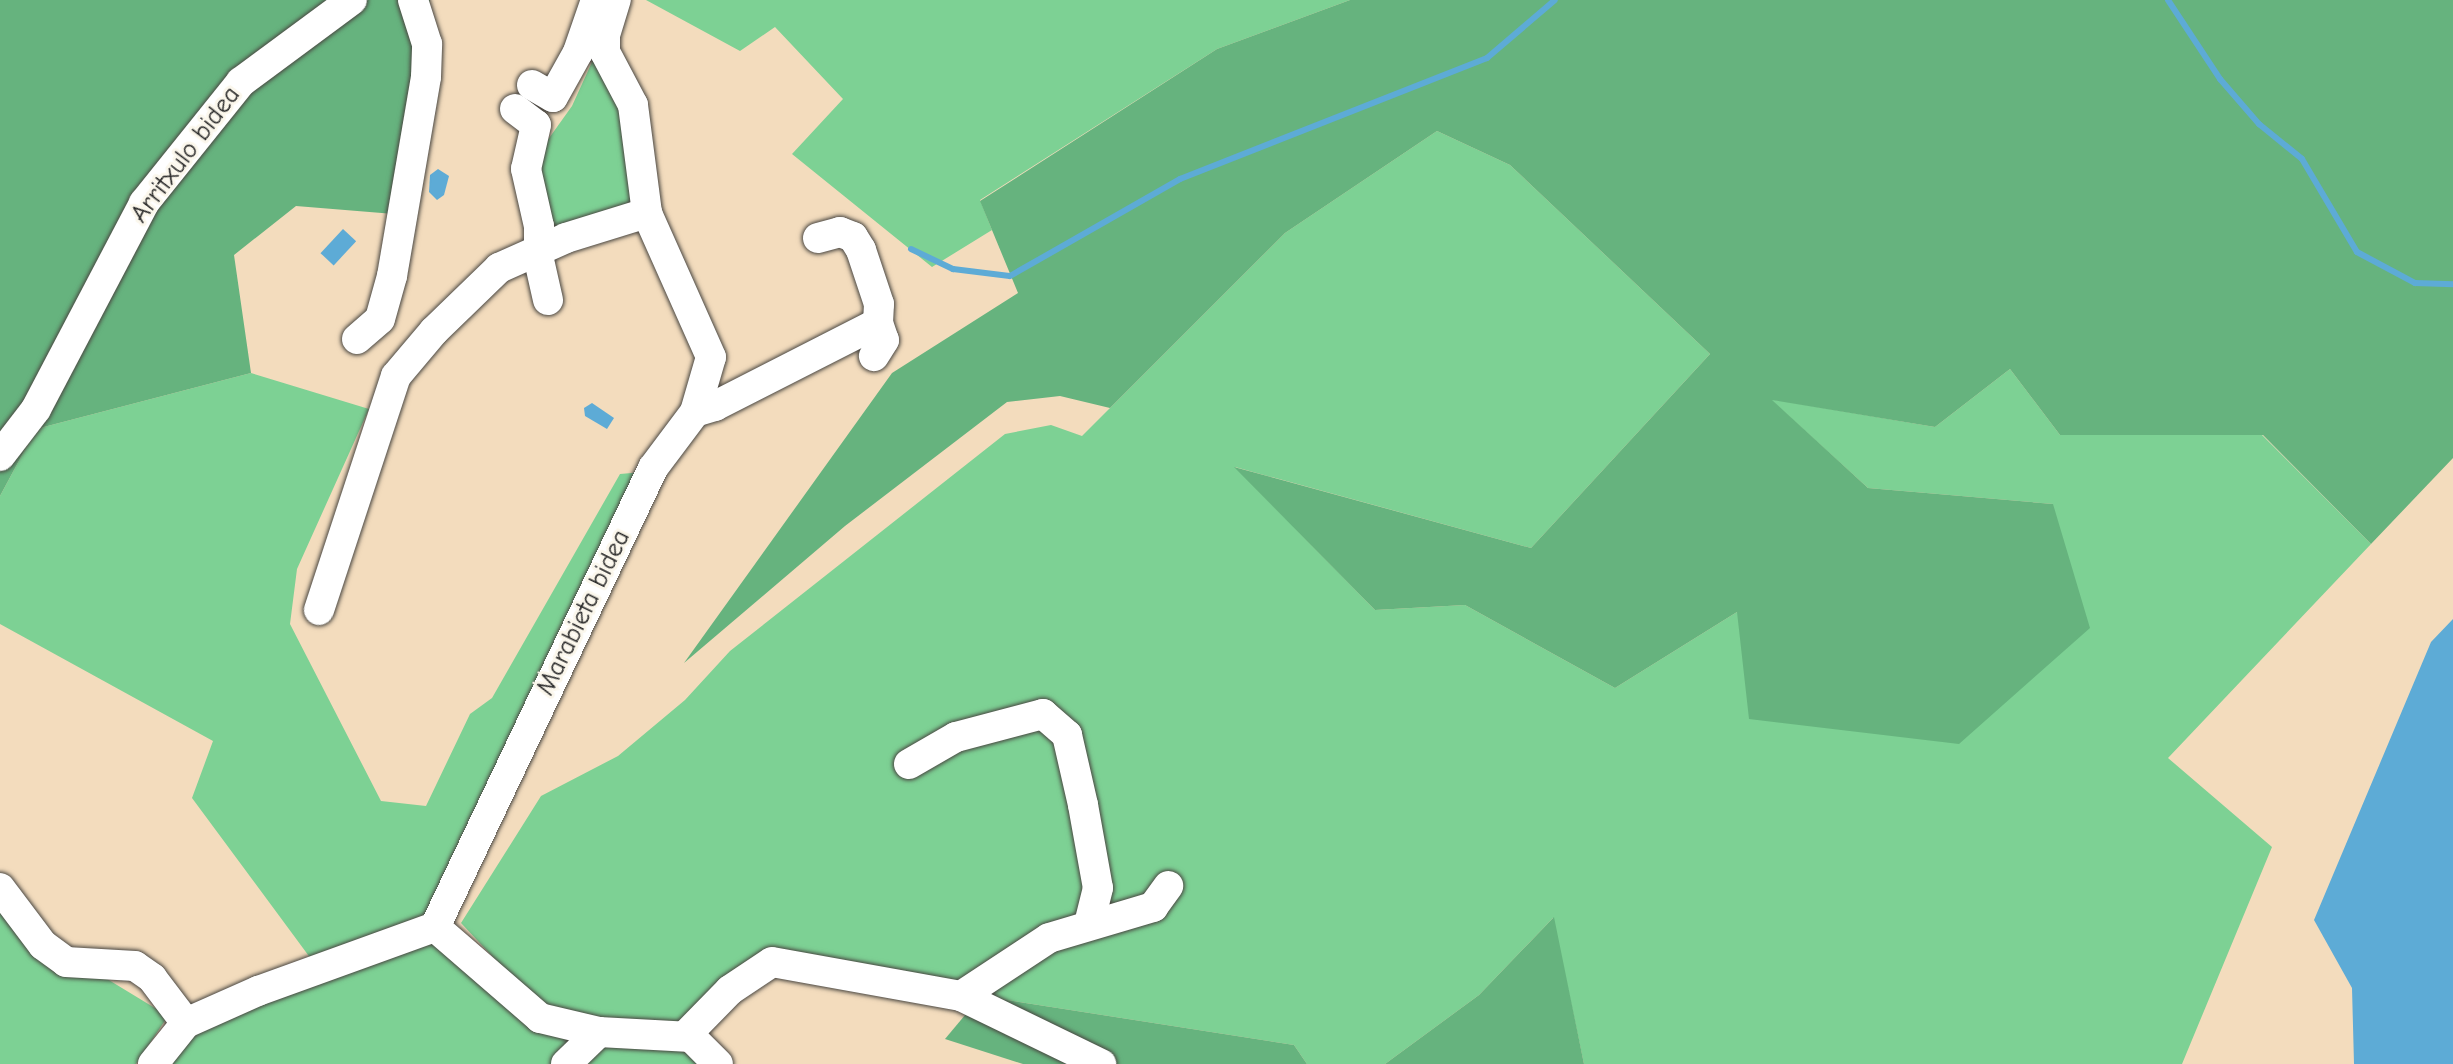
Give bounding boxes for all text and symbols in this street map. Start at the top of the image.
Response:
street label: Arritxulo bidea [125,81,247,229]
street label: Marabieta bidea [531,525,637,701]

